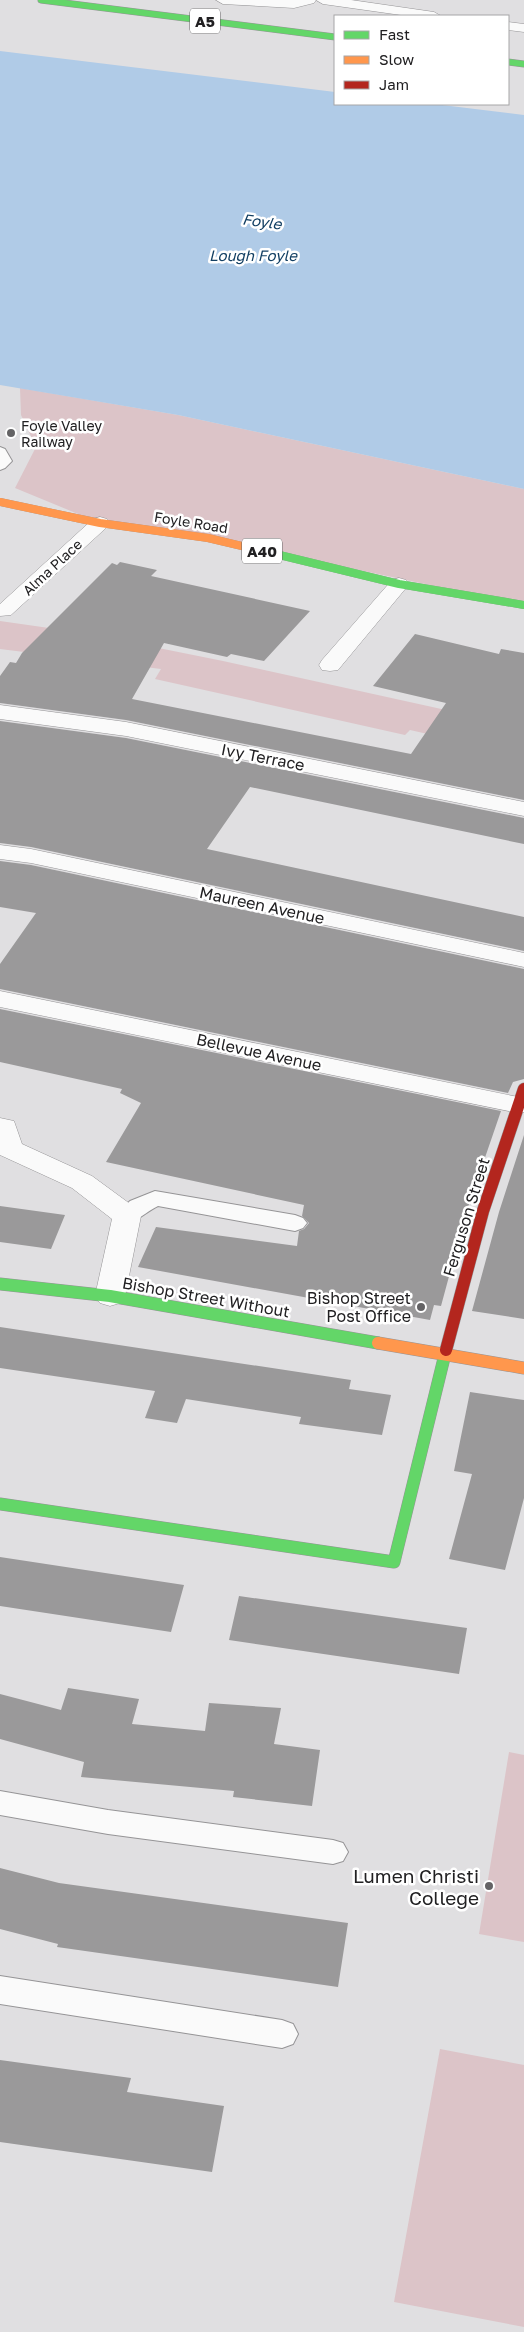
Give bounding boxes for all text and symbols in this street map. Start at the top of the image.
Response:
road number: A5 [190,8,220,34]
legend [334,15,509,105]
text: Fast [379,25,410,43]
text: Slow [379,50,414,68]
text: Jam [379,75,409,93]
water label: Foyle [241,209,284,234]
water label: Lough Foyle [209,246,298,265]
place label: Foyle Valley Railway [21,417,102,450]
marker: Foyle Valley Railway [5,427,17,439]
street label: Foyle Road [153,508,229,536]
street label: Alma Place [19,535,85,599]
road number: A40 [242,538,282,564]
street label: Ivy Terrace [220,739,306,775]
street label: Maureen Avenue [198,882,326,928]
street label: Bellevue Avenue [195,1029,323,1075]
street label: Ferguson Street [438,1155,494,1279]
street label: Bishop Street Without [121,1272,291,1322]
place label: Bishop Street Post Office [307,1288,411,1326]
marker: Bishop Street Post Office [415,1301,427,1313]
place label: Lumen Christi College [353,1864,479,1909]
marker: Lumen Christi College [483,1880,495,1892]

